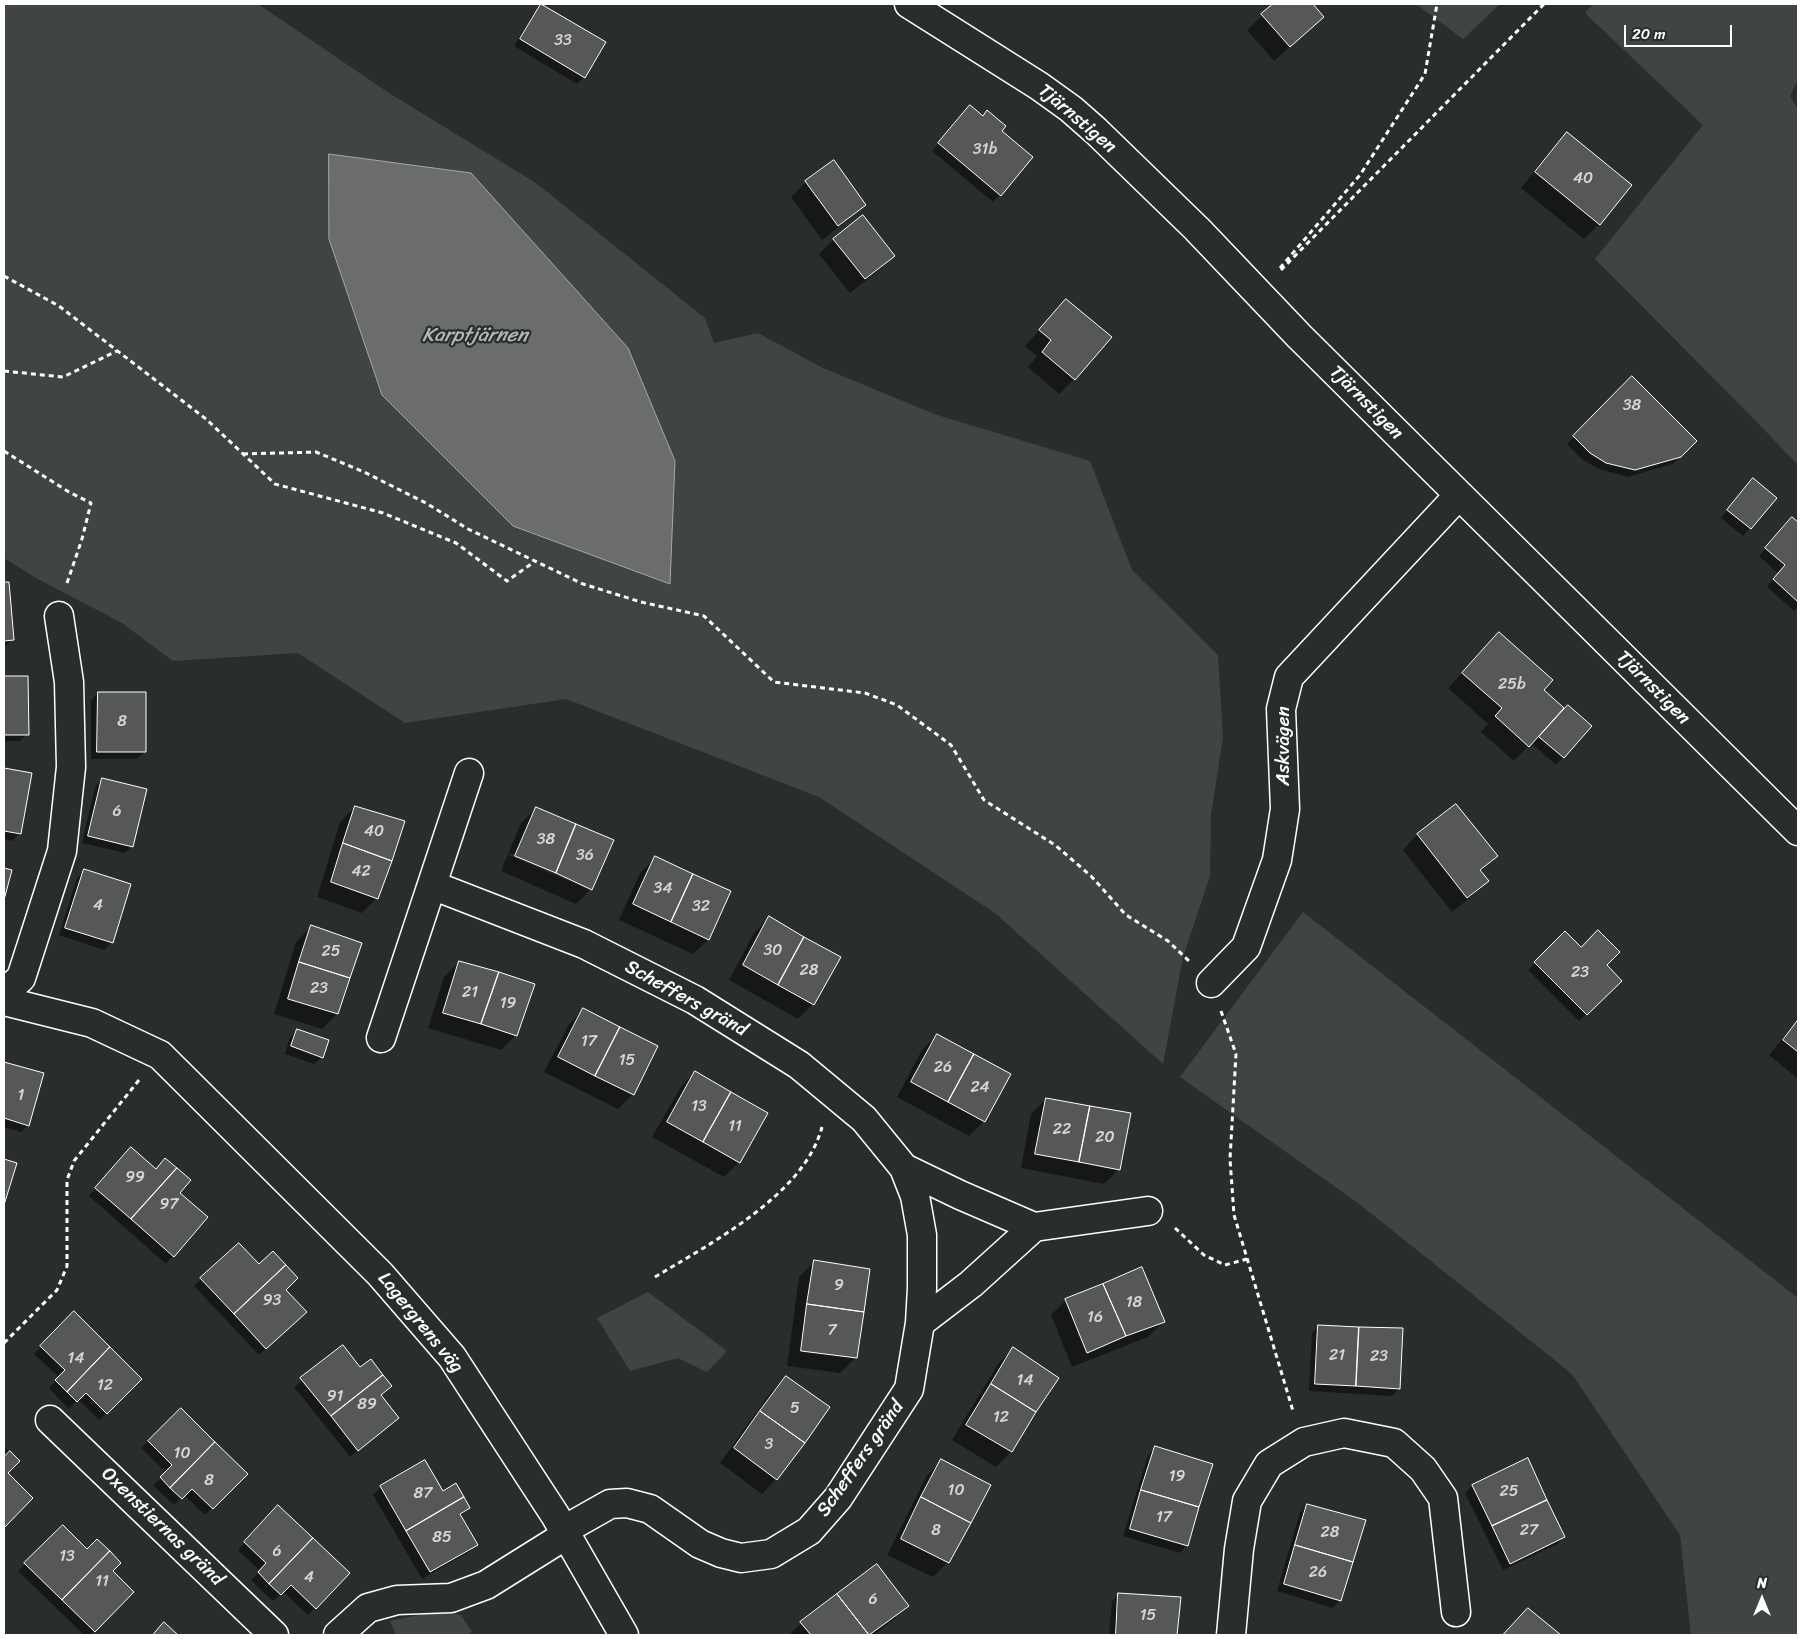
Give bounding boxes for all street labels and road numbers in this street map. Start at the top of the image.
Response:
street label: Tjärnstigen [1033,80,1121,158]
street label: Tjärnstigen [1324,361,1408,445]
street label: Tjärnstigen [1611,646,1695,730]
street label: Askvägen [1273,706,1295,786]
street label: Scheffers gränd [621,956,751,1042]
street label: Lagergrens väg [372,1268,468,1378]
street label: Scheffers gränd [813,1397,909,1521]
street label: Oxenstiernas gränd [96,1463,228,1591]

